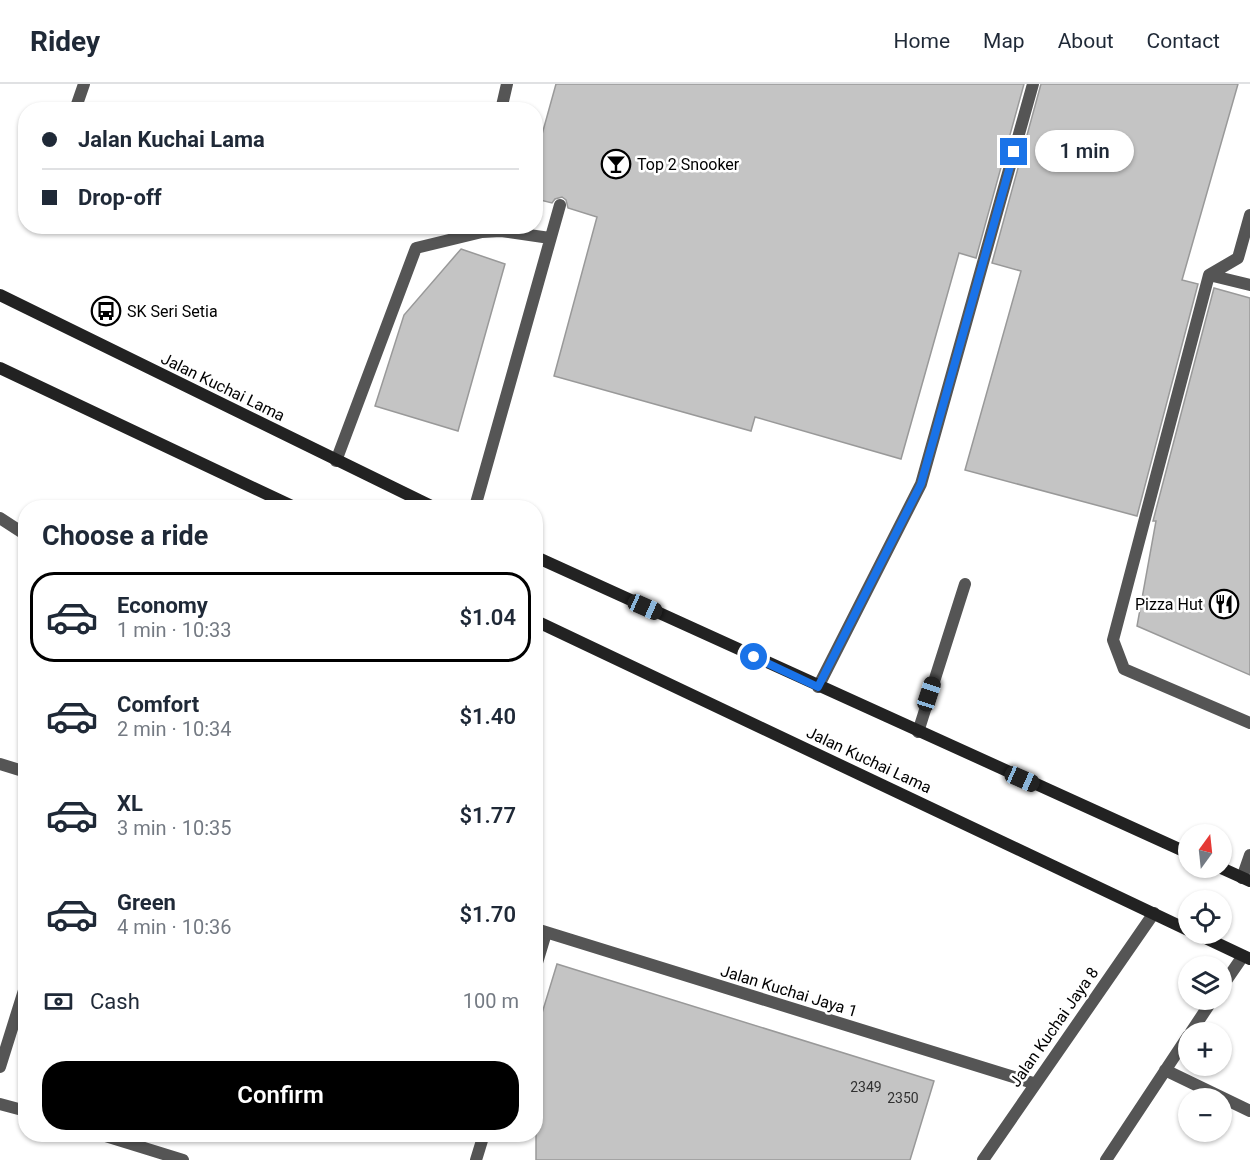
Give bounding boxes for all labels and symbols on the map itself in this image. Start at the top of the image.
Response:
callout: 1 min [1035,131,1134,173]
route end [1000,138,1027,165]
bar icon: Top 2 Snooker [600,148,632,180]
place label: Top 2 Snooker [637,155,740,174]
bus stop icon: SK Seri Setia [90,295,122,327]
place label: SK Seri Setia [127,302,218,321]
street label: Jalan Kuchai Lama [158,349,288,425]
restaurant icon: Pizza Hut [1208,588,1240,620]
car [625,591,665,623]
place label: Pizza Hut [1135,595,1203,614]
route start [740,643,767,670]
car [915,674,943,714]
street label: Jalan Kuchai Lama [804,723,934,797]
car [1002,763,1042,795]
north arrow [1178,824,1232,878]
street label: Jalan Kuchai Jaya 1 [718,961,860,1021]
street label: Jalan Kuchai Jaya 8 [1006,963,1102,1091]
house number: 2349 [850,1079,882,1095]
house number: 2350 [887,1090,919,1106]

